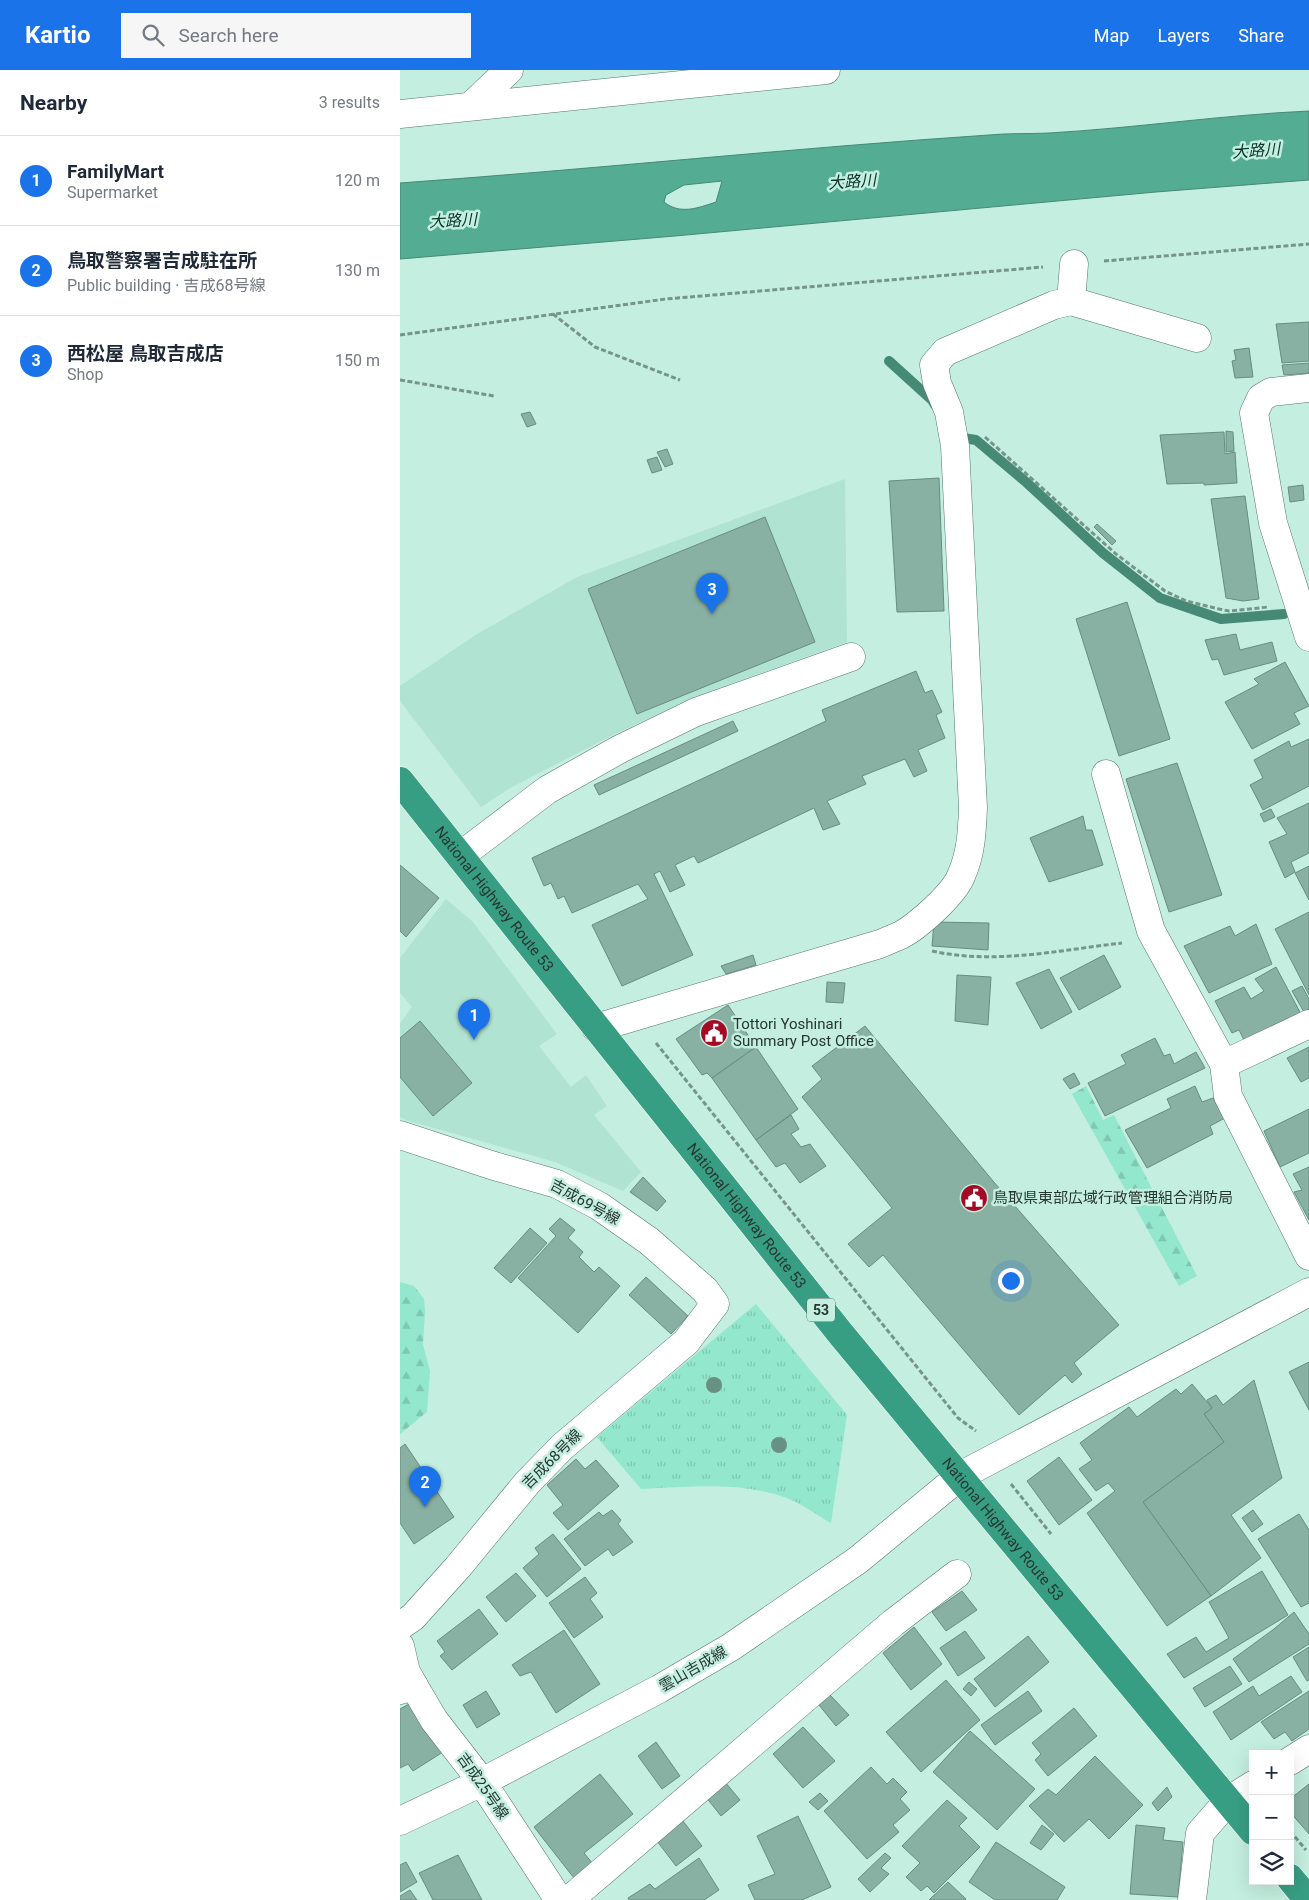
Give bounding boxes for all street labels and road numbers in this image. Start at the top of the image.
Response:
street label: National Highway Route 53 [431,823,557,975]
street label: National Highway Route 53 [683,1140,810,1292]
street label: 吉成69号線 [547,1175,623,1229]
road number: 53 [807,1298,835,1322]
street label: 吉成68号線 [518,1425,586,1493]
street label: National Highway Route 53 [938,1454,1067,1605]
street label: 雲山吉成線 [656,1642,730,1696]
street label: 吉成25号線 [454,1749,512,1823]

